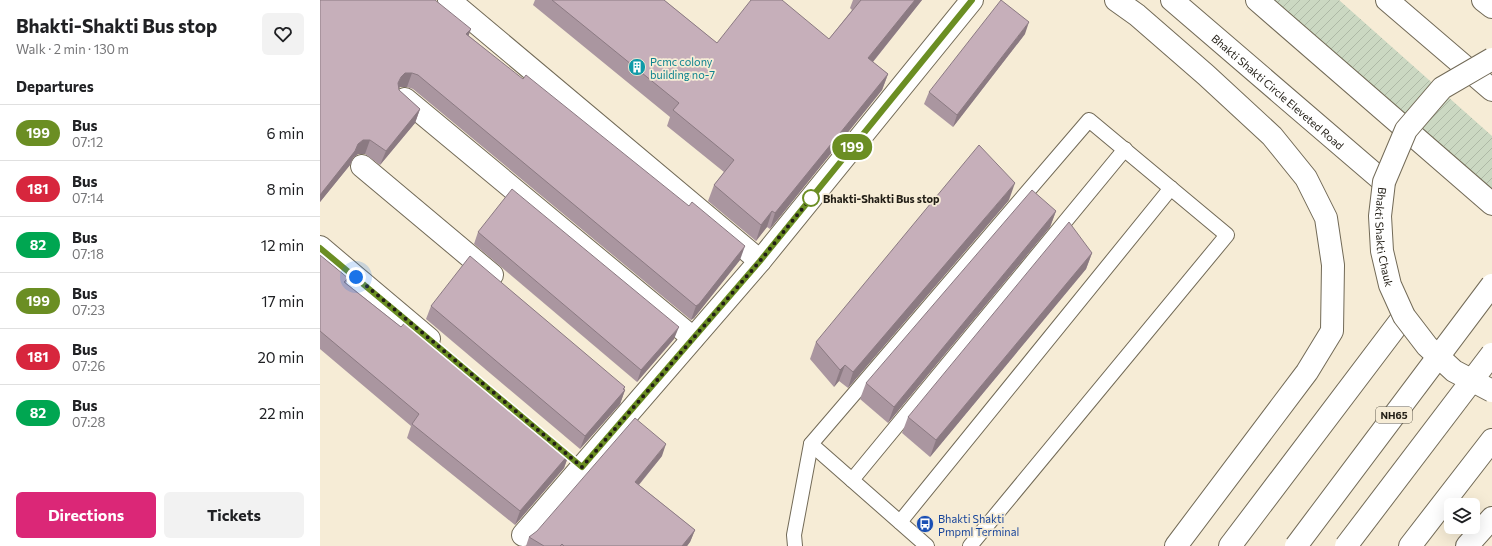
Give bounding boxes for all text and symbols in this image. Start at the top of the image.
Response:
button: heart [262,13,304,55]
text: Bhakti-Shakti Bus stop [16,14,217,37]
street label: Bhakti Shakti Circle Eleveted Road [1210,31,1347,151]
text: Walk · 2 min · 130 m [16,41,129,57]
place label: Pcmc colony building no-7 [650,55,715,81]
building icon: Pcmc colony building no-7 [627,57,647,77]
text: Departures [16,77,94,95]
text: Bus [72,116,97,134]
text: 199 [26,124,50,141]
text: 6 min [266,124,304,142]
text: 07:12 [72,134,103,150]
line badge: 199 [829,134,875,160]
text: 199 [840,138,864,155]
text: Bus [72,172,97,190]
text: 181 [27,180,49,197]
text: 8 min [266,180,304,198]
street label: Bhakti Shakti Chauk [1373,186,1397,288]
marker: Bhakti-Shakti Bus stop [802,189,820,207]
text: 07:14 [72,190,104,206]
place label: Bhakti-Shakti Bus stop [823,192,940,205]
text: Bus [72,228,97,246]
text: 82 [30,236,46,253]
text: 12 min [261,236,304,254]
text: 07:18 [72,246,104,262]
your location [346,267,366,287]
text: Bus [72,284,97,302]
text: 199 [26,292,50,309]
text: 17 min [261,292,304,310]
text: 07:23 [72,302,105,318]
text: Bus [72,340,97,358]
text: 181 [27,348,49,365]
text: 20 min [258,348,304,366]
text: 07:26 [72,358,105,374]
text: Bus [72,396,97,414]
text: 82 [30,404,46,421]
text: 22 min [259,404,304,422]
road number: NH65 [1376,407,1412,423]
text: 07:28 [72,414,105,430]
button: Directions [16,492,156,538]
button: Tickets [164,492,304,538]
map controls [1444,498,1480,534]
button: layers [1444,498,1480,534]
place label: Bhakti Shakti Pmpml Terminal [938,512,1019,538]
bus stop icon: Bhakti Shakti Pmpml Terminal [915,514,935,534]

